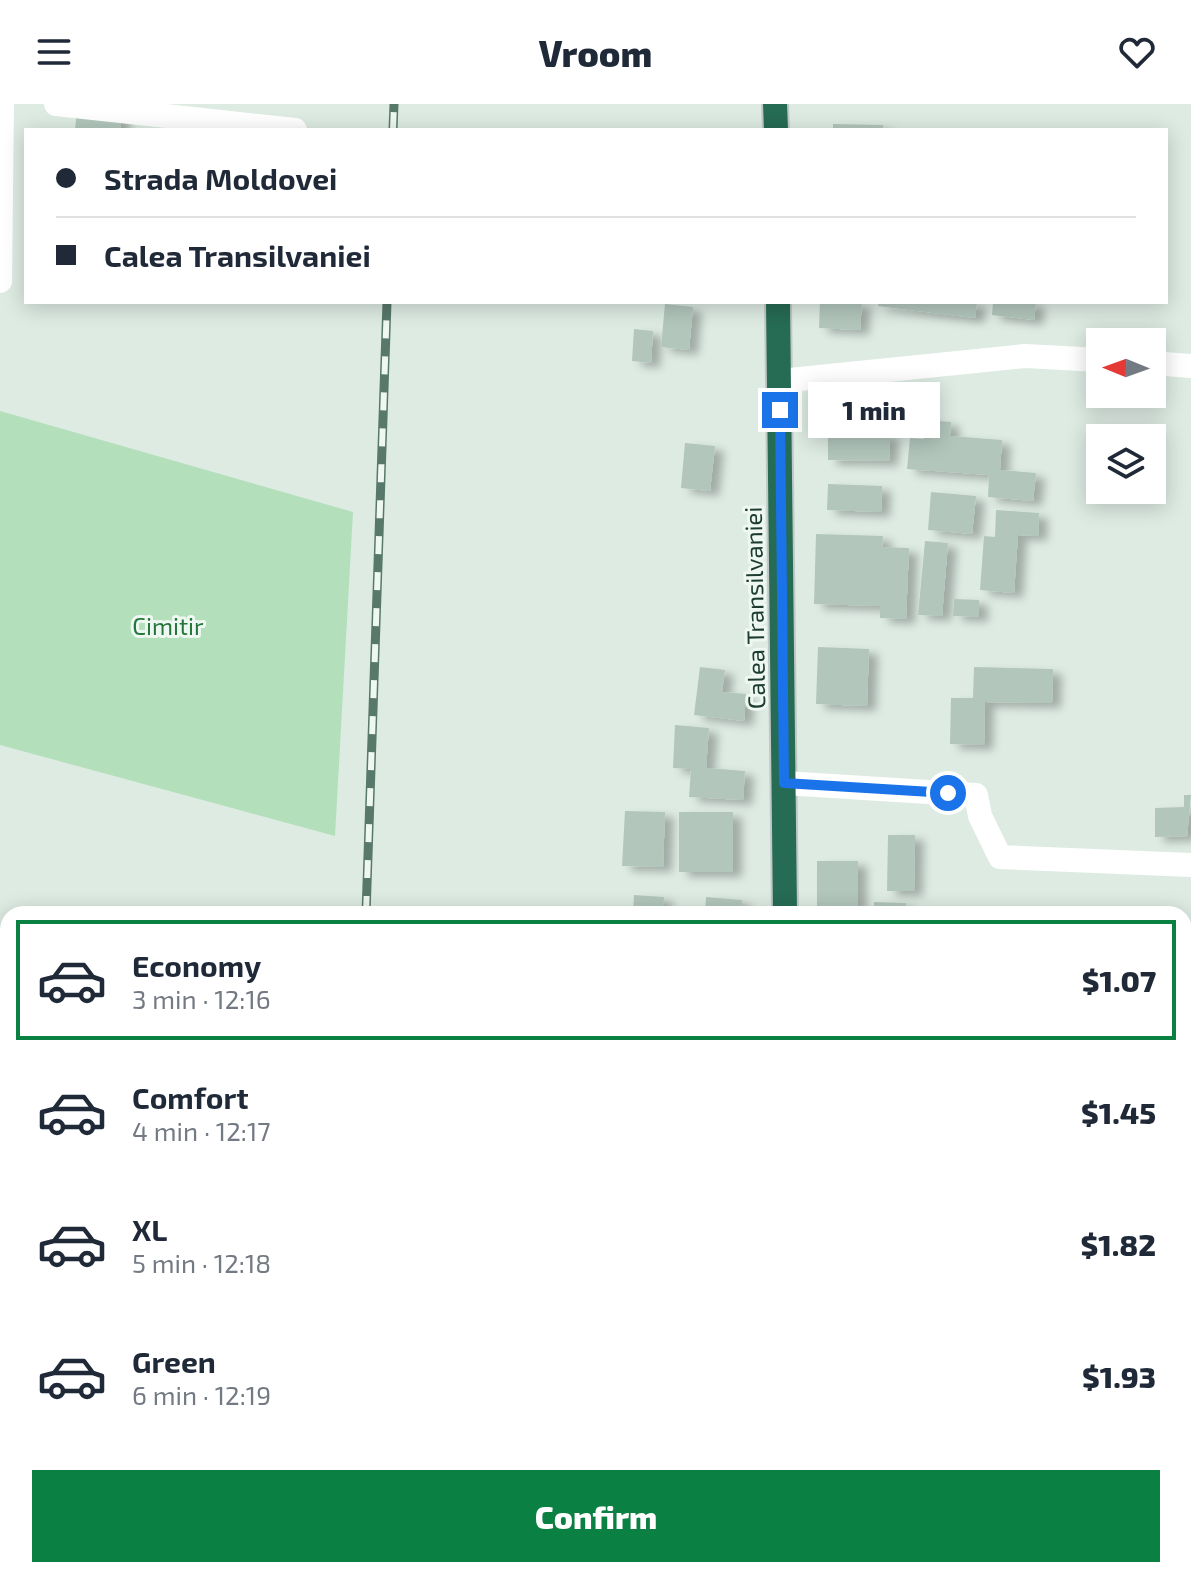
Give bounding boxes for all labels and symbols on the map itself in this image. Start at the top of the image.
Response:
north arrow [1086,328,1166,408]
callout: 1 min [808,382,940,438]
route end [762,392,798,428]
street label: Calea Transilvaniei [738,506,770,710]
park label: Cimitir [132,611,204,640]
route start [930,775,966,811]

